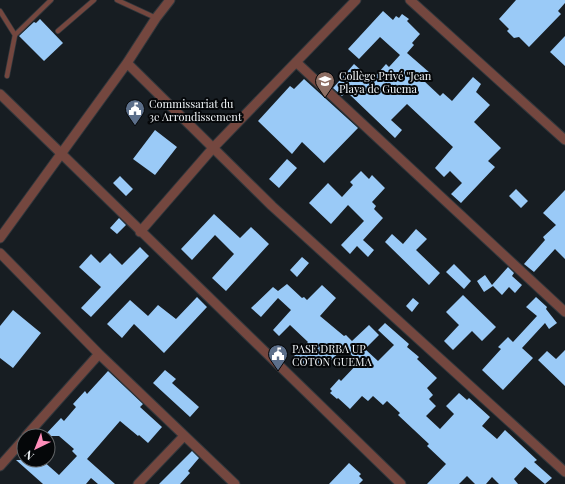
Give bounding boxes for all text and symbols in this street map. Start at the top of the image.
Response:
place label: Collège Privé ''Jean Playa de Guema [339,68,432,96]
school or university icon: Collège Privé ''Jean Playa de Guema [314,70,336,98]
place label: Commissariat du 3e Arrondissement [149,96,242,124]
public building icon: Commissariat du 3e Arrondissement [124,98,146,126]
place label: PASE DRBA UP COTON GUEMA [292,341,372,369]
public building icon: PASE DRBA UP COTON GUEMA [267,343,289,371]
north arrow [16,428,56,468]
text: N [21,447,37,464]

